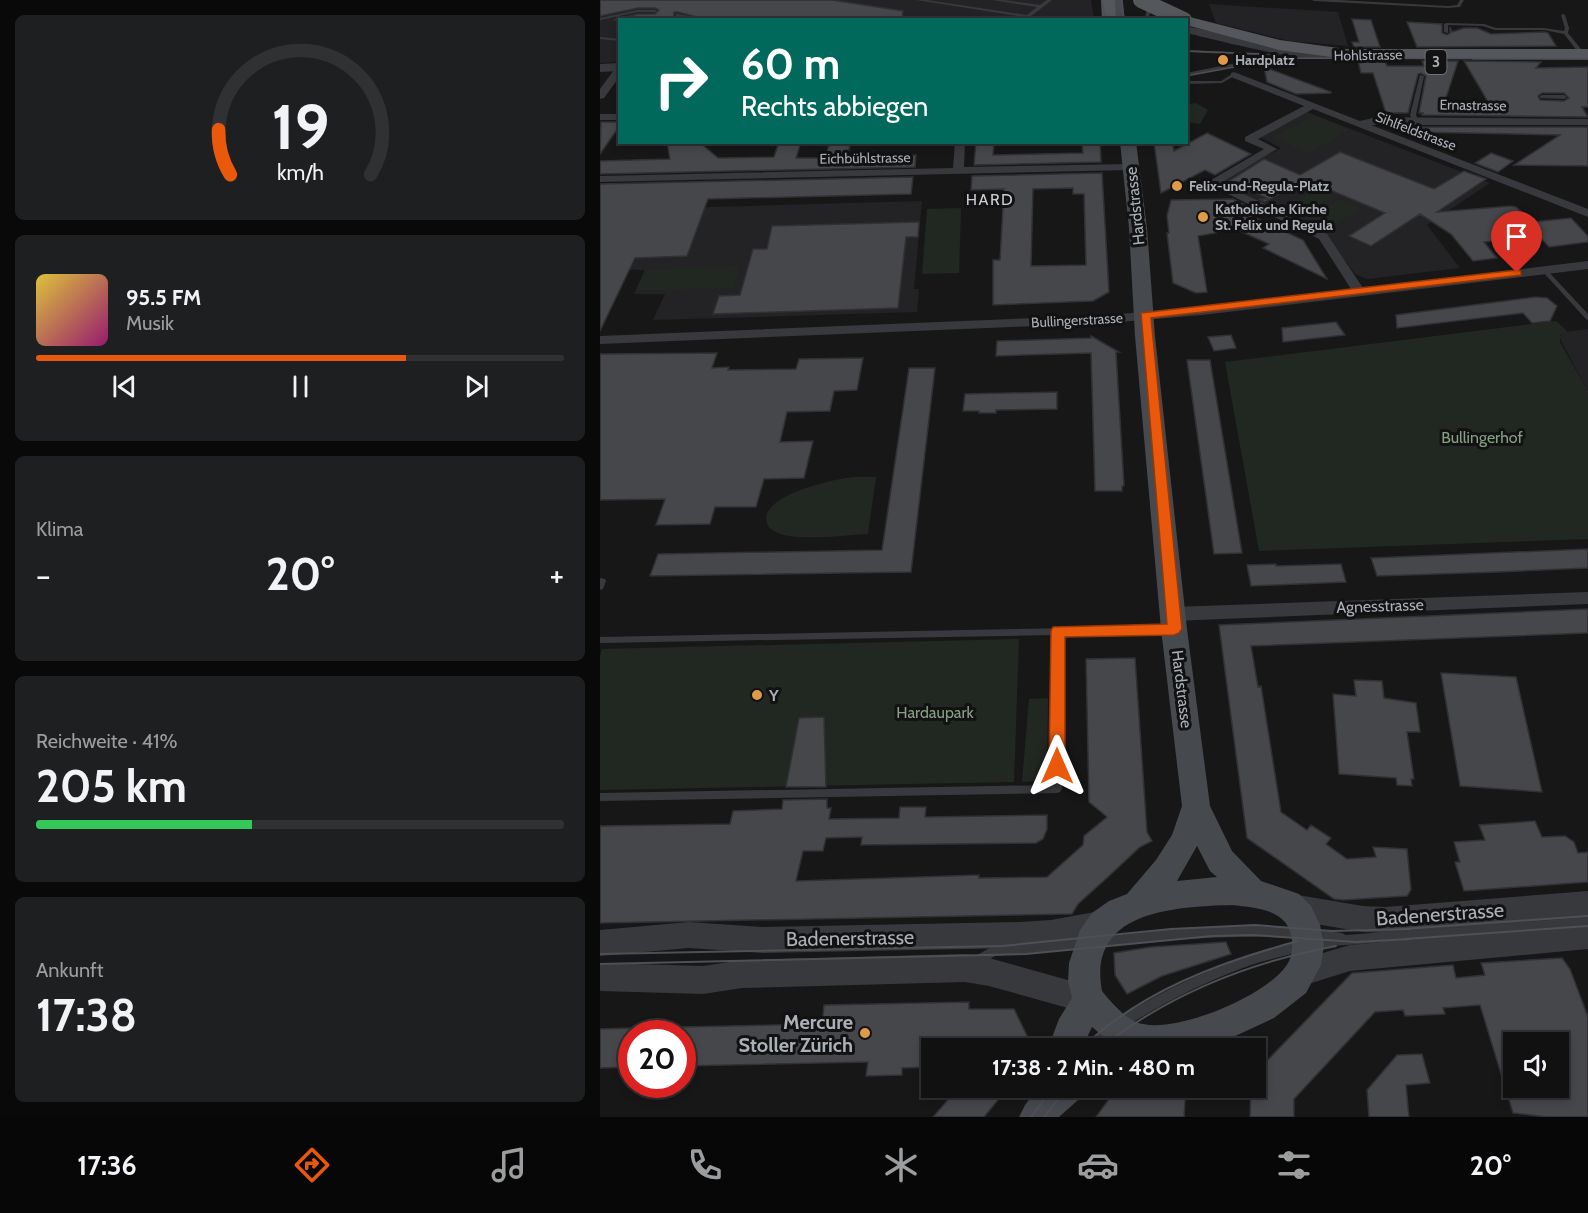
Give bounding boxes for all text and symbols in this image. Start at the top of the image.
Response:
text: 60 m [741,38,840,90]
icon: right [642,42,720,120]
street label: Hohlstrasse [1334,45,1402,65]
road number: 3 [1426,50,1446,74]
place label: Hardplatz [1235,51,1295,69]
marker: Hardplatz [1216,53,1230,67]
text: 19 [271,89,329,165]
text: Rechts abbiegen [741,90,928,123]
street label: Ernastrasse [1439,95,1507,115]
street label: Sihlfeldstrasse [1373,107,1459,155]
street label: Eichbühlstrasse [819,148,911,168]
text: km/h [277,159,323,185]
street label: Hardstrasse [1121,166,1149,246]
place label: Felix-und-Regula-Platz [1189,177,1330,195]
marker: Felix-und-Regula-Platz [1170,179,1184,193]
district label: HARD [966,190,1014,209]
place label: Katholische Kirche St. Felix und Regula [1215,200,1333,234]
marker: Katholische Kirche St. Felix und Regula [1196,210,1210,224]
pin [1491,211,1542,273]
icon: arrive [1500,220,1533,253]
text: 95.5 FM [126,284,201,311]
street label: Bullingerstrasse [1031,309,1123,331]
text: Musik [126,311,174,335]
icon: previous [108,370,141,403]
icon: pause [284,370,317,403]
icon: next [460,370,493,403]
park label: Bullingerhof [1441,428,1524,447]
text: Klima [36,517,83,541]
text: 20° [266,547,334,601]
text: − [36,555,51,595]
text: + [549,555,564,595]
street label: Agnesstrasse [1336,595,1424,617]
street label: Hardstrasse [1168,649,1196,729]
place label: Y [768,686,779,705]
marker: Y [750,688,764,702]
park label: Hardaupark [896,703,975,722]
text: Reichweite · 41% [36,729,178,753]
position arrow [1025,734,1089,798]
text: 205 km [36,759,187,813]
street label: Badenerstrasse [1375,898,1505,930]
street label: Badenerstrasse [786,925,914,951]
text: Ankunft [36,958,103,982]
text: 17:38 [36,988,137,1042]
place label: Mercure Stoller Zürich [739,1010,853,1057]
speed limit sign: 20 [618,1020,696,1098]
marker: Mercure Stoller Zürich [858,1026,872,1040]
map controls [1503,1032,1569,1098]
button: sound [1503,1032,1569,1098]
text: 17:38 · 2 Min. · 480 m [992,1054,1195,1081]
icon: directions [291,1144,333,1186]
icon: music [488,1144,530,1186]
icon: phone [684,1144,726,1186]
icon: climate [880,1144,922,1186]
icon: car [1077,1144,1119,1186]
icon: filters [1273,1144,1315,1186]
text: 17:36 [77,1149,137,1182]
text: 20° [1470,1149,1511,1182]

